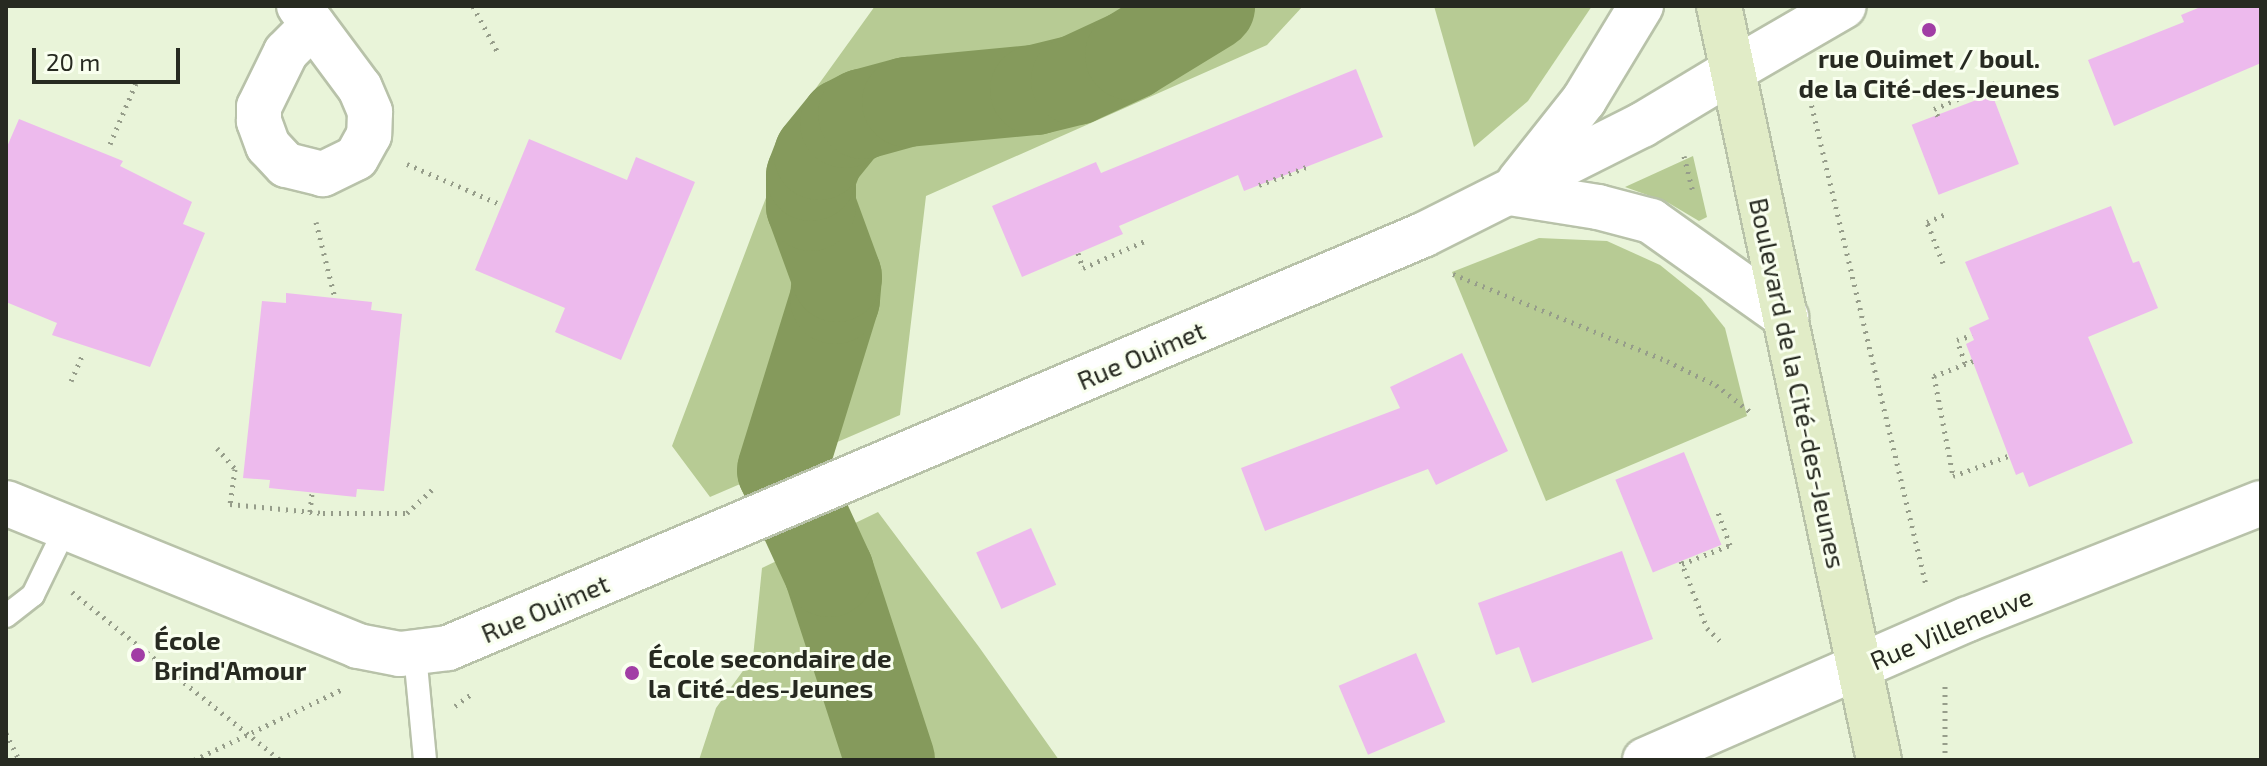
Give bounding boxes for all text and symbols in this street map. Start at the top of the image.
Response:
marker: rue Ouimet / boul. de la Cité-des-Jeunes [1920,21,1938,39]
scale bar [36,32,184,82]
place label: rue Ouimet / boul. de la Cité-des-Jeunes [1798,42,2060,104]
text: 20 m [46,47,100,76]
street label: Boulevard de la Cité-des-Jeunes [1743,195,1853,571]
street label: Rue Ouimet [1072,314,1210,396]
street label: Rue Ouimet [476,567,614,649]
street label: Rue Villeneuve [1865,580,2037,676]
place label: École Brind'Amour [154,624,306,686]
place label: École secondaire de la Cité-des-Jeunes [648,642,892,704]
marker: École Brind'Amour [129,646,147,664]
marker: École secondaire de la Cité-des-Jeunes [623,664,641,682]

